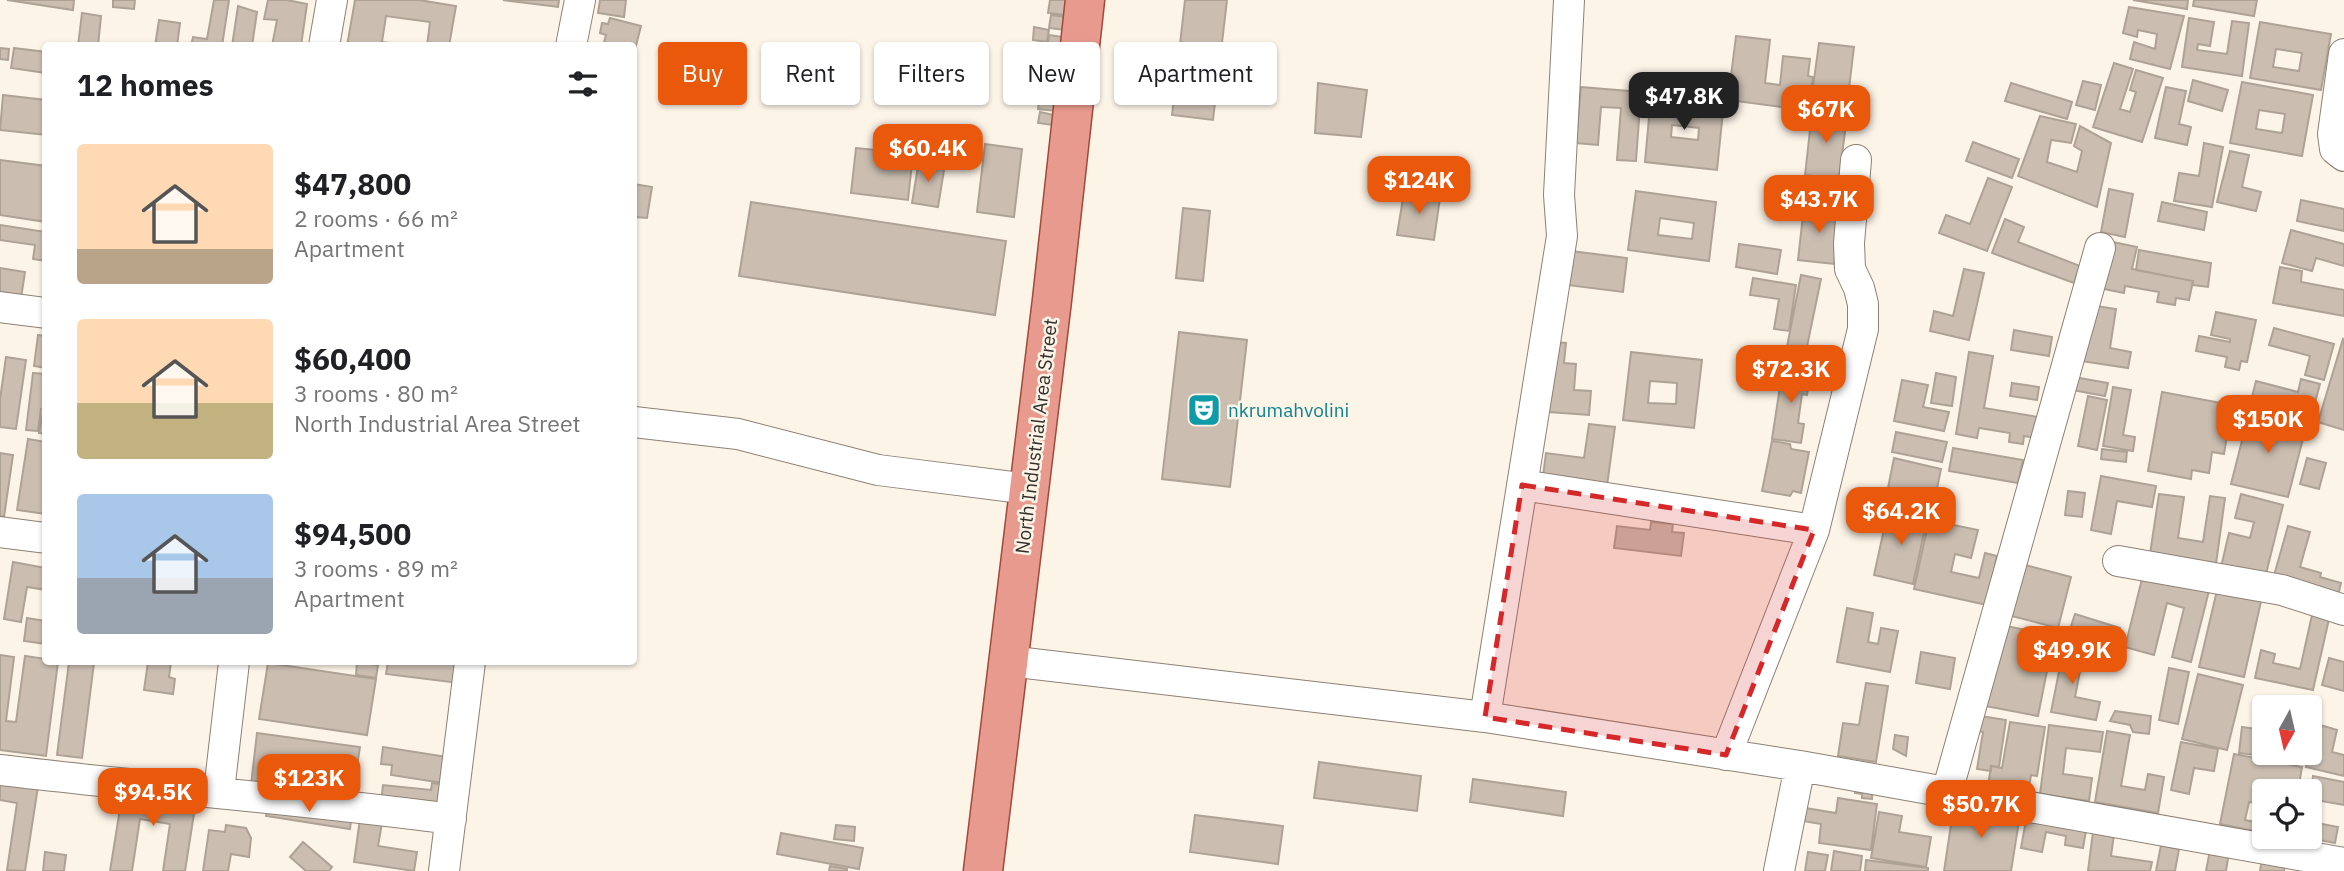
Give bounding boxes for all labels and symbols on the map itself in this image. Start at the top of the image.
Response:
pin: $47.8K [1627,72,1741,132]
pin: $67K [1785,86,1867,145]
pin: $60.4K [871,124,985,184]
pin: $124K [1370,156,1468,216]
pin: $43.7K [1762,176,1876,235]
street label: North Industrial Area Street [1010,317,1062,555]
pin: $72.3K [1734,346,1848,405]
theatre icon: nkrumahvolini [1185,391,1223,429]
pin: $150K [2219,396,2317,455]
place label: nkrumahvolini [1228,398,1349,422]
pin: $64.2K [1844,488,1958,547]
pin: $49.9K [2015,626,2129,686]
north arrow [2252,695,2322,765]
pin: $123K [260,754,358,814]
pin: $94.5K [96,768,210,828]
pin: $50.7K [1924,780,2038,840]

